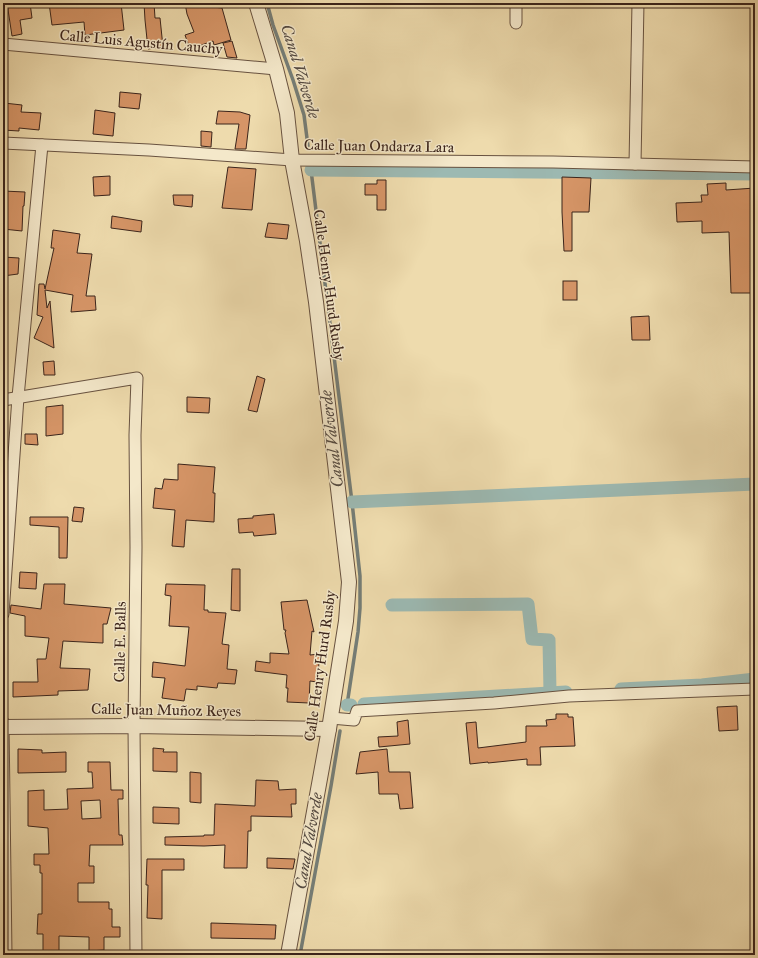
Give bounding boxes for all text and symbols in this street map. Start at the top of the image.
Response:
water label: Canal Valverde [277,22,324,122]
street label: Calle Luis Agustín Cauchy [59,26,224,58]
street label: Calle Juan Ondarza Lara [304,136,455,157]
street label: Calle Henry Hurd Rusby [309,208,349,363]
water label: Canal Valverde [316,388,347,488]
street label: Calle Henry Hurd Rusby [300,588,340,743]
street label: Calle E. Balls [110,601,130,683]
street label: Calle Juan Muñoz Reyes [91,700,241,721]
water label: Canal Valverde [291,790,327,891]

